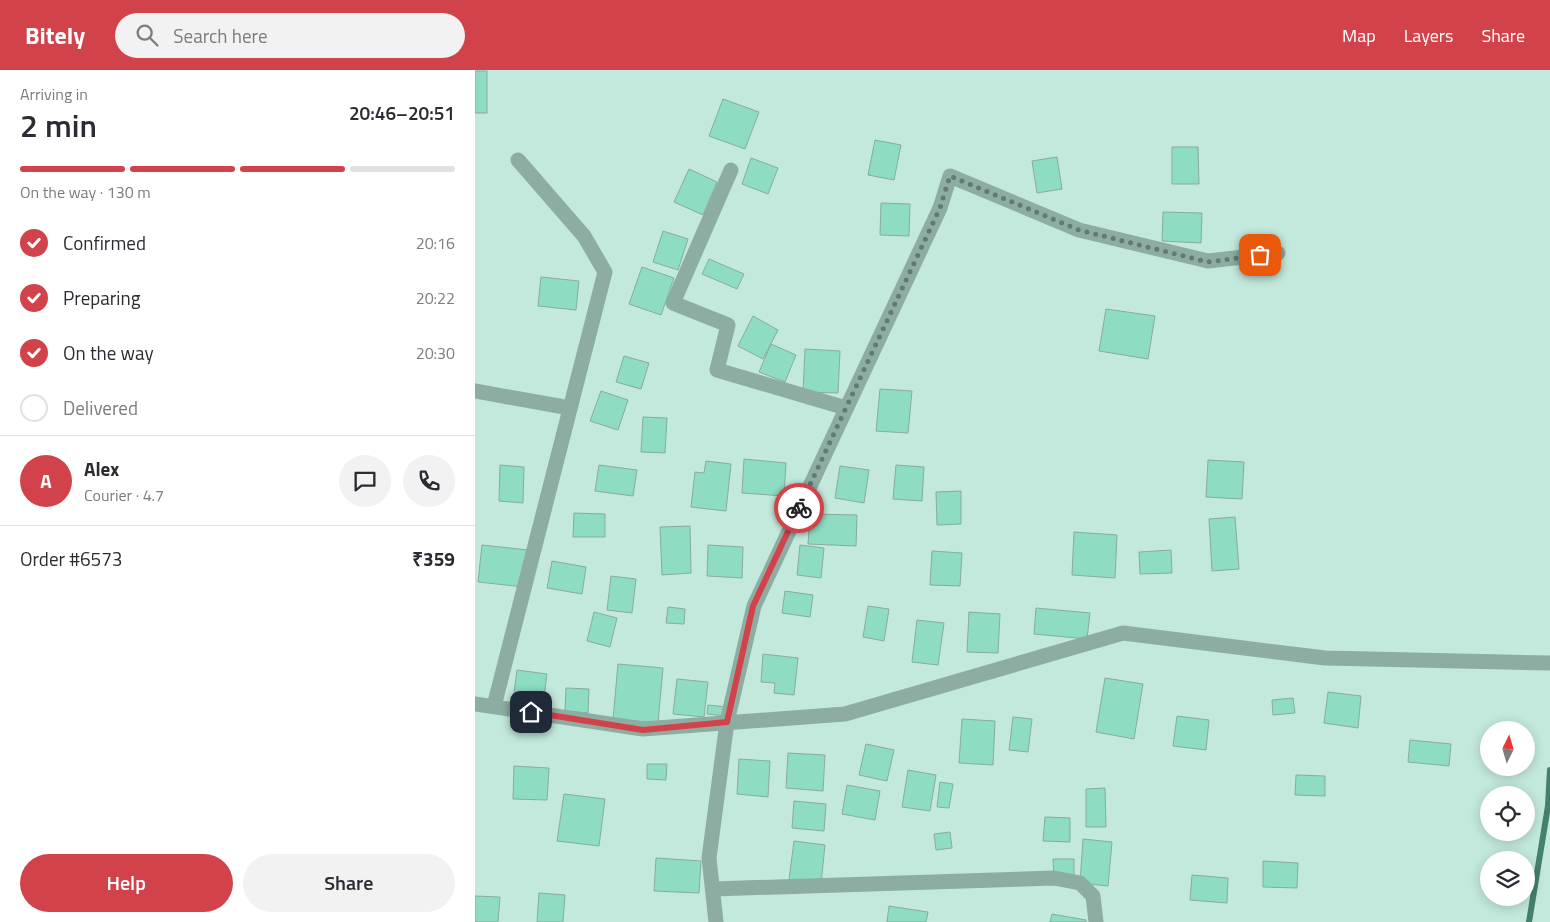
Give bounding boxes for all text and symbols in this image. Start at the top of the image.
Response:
search box [115,13,465,58]
text: Bitely [25,17,85,53]
icon: search [133,21,161,49]
text: Search here [173,21,268,50]
text: Map [1342,22,1376,49]
text: Layers [1404,22,1453,49]
text: Share [1481,22,1525,49]
text: Arriving in [20,82,88,106]
text: 20:46–20:51 [349,98,455,127]
text: 2 min [20,101,97,149]
text: On the way · 130 m [20,180,151,204]
text: Confirmed [63,228,146,257]
icon: check [20,229,48,257]
text: 20:16 [416,231,455,255]
pin [1239,234,1281,276]
icon: bag [1246,241,1274,269]
text: Preparing [63,283,140,312]
icon: check [20,284,48,312]
text: 20:22 [416,286,455,310]
text: On the way [63,338,154,367]
icon: check [20,339,48,367]
text: 20:30 [416,341,455,365]
text: Delivered [63,393,138,422]
text: Alex [84,454,119,483]
button: chat [339,455,391,507]
button: phone [403,455,455,507]
text: A [40,466,52,495]
text: Courier · 4.7 [84,483,164,507]
courier [774,483,824,533]
icon: bike [785,494,813,522]
text: Order #6573 [20,544,122,573]
text: ₹359 [412,544,455,573]
pin [510,691,552,733]
icon: home [517,698,545,726]
north arrow [1480,721,1535,776]
map controls [1480,721,1535,906]
button: locate [1480,786,1535,841]
button: layers [1480,851,1535,906]
button: Help [20,854,233,912]
button: Share [243,854,455,912]

